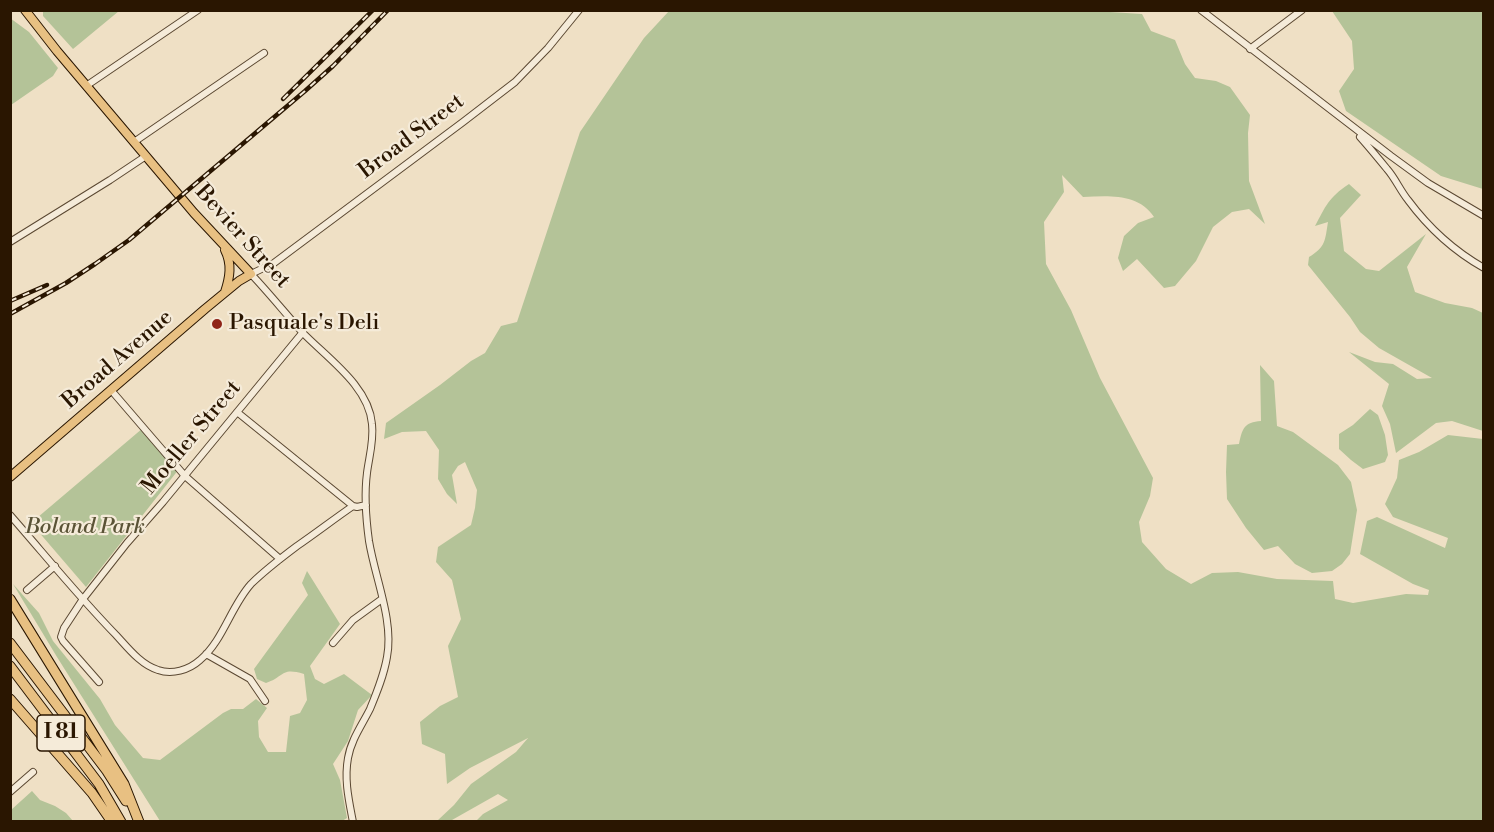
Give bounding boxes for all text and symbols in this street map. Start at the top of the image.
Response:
street label: Broad Street [354,89,470,185]
street label: Bevier Street [189,180,295,294]
street label: Broad Avenue [57,305,179,415]
place label: Pasquale's Deli [229,311,380,337]
marker: Pasquale's Deli [210,317,224,331]
street label: Moeller Street [137,376,247,500]
park label: Boland Park [25,515,145,541]
road number: I 81 [37,715,85,751]

